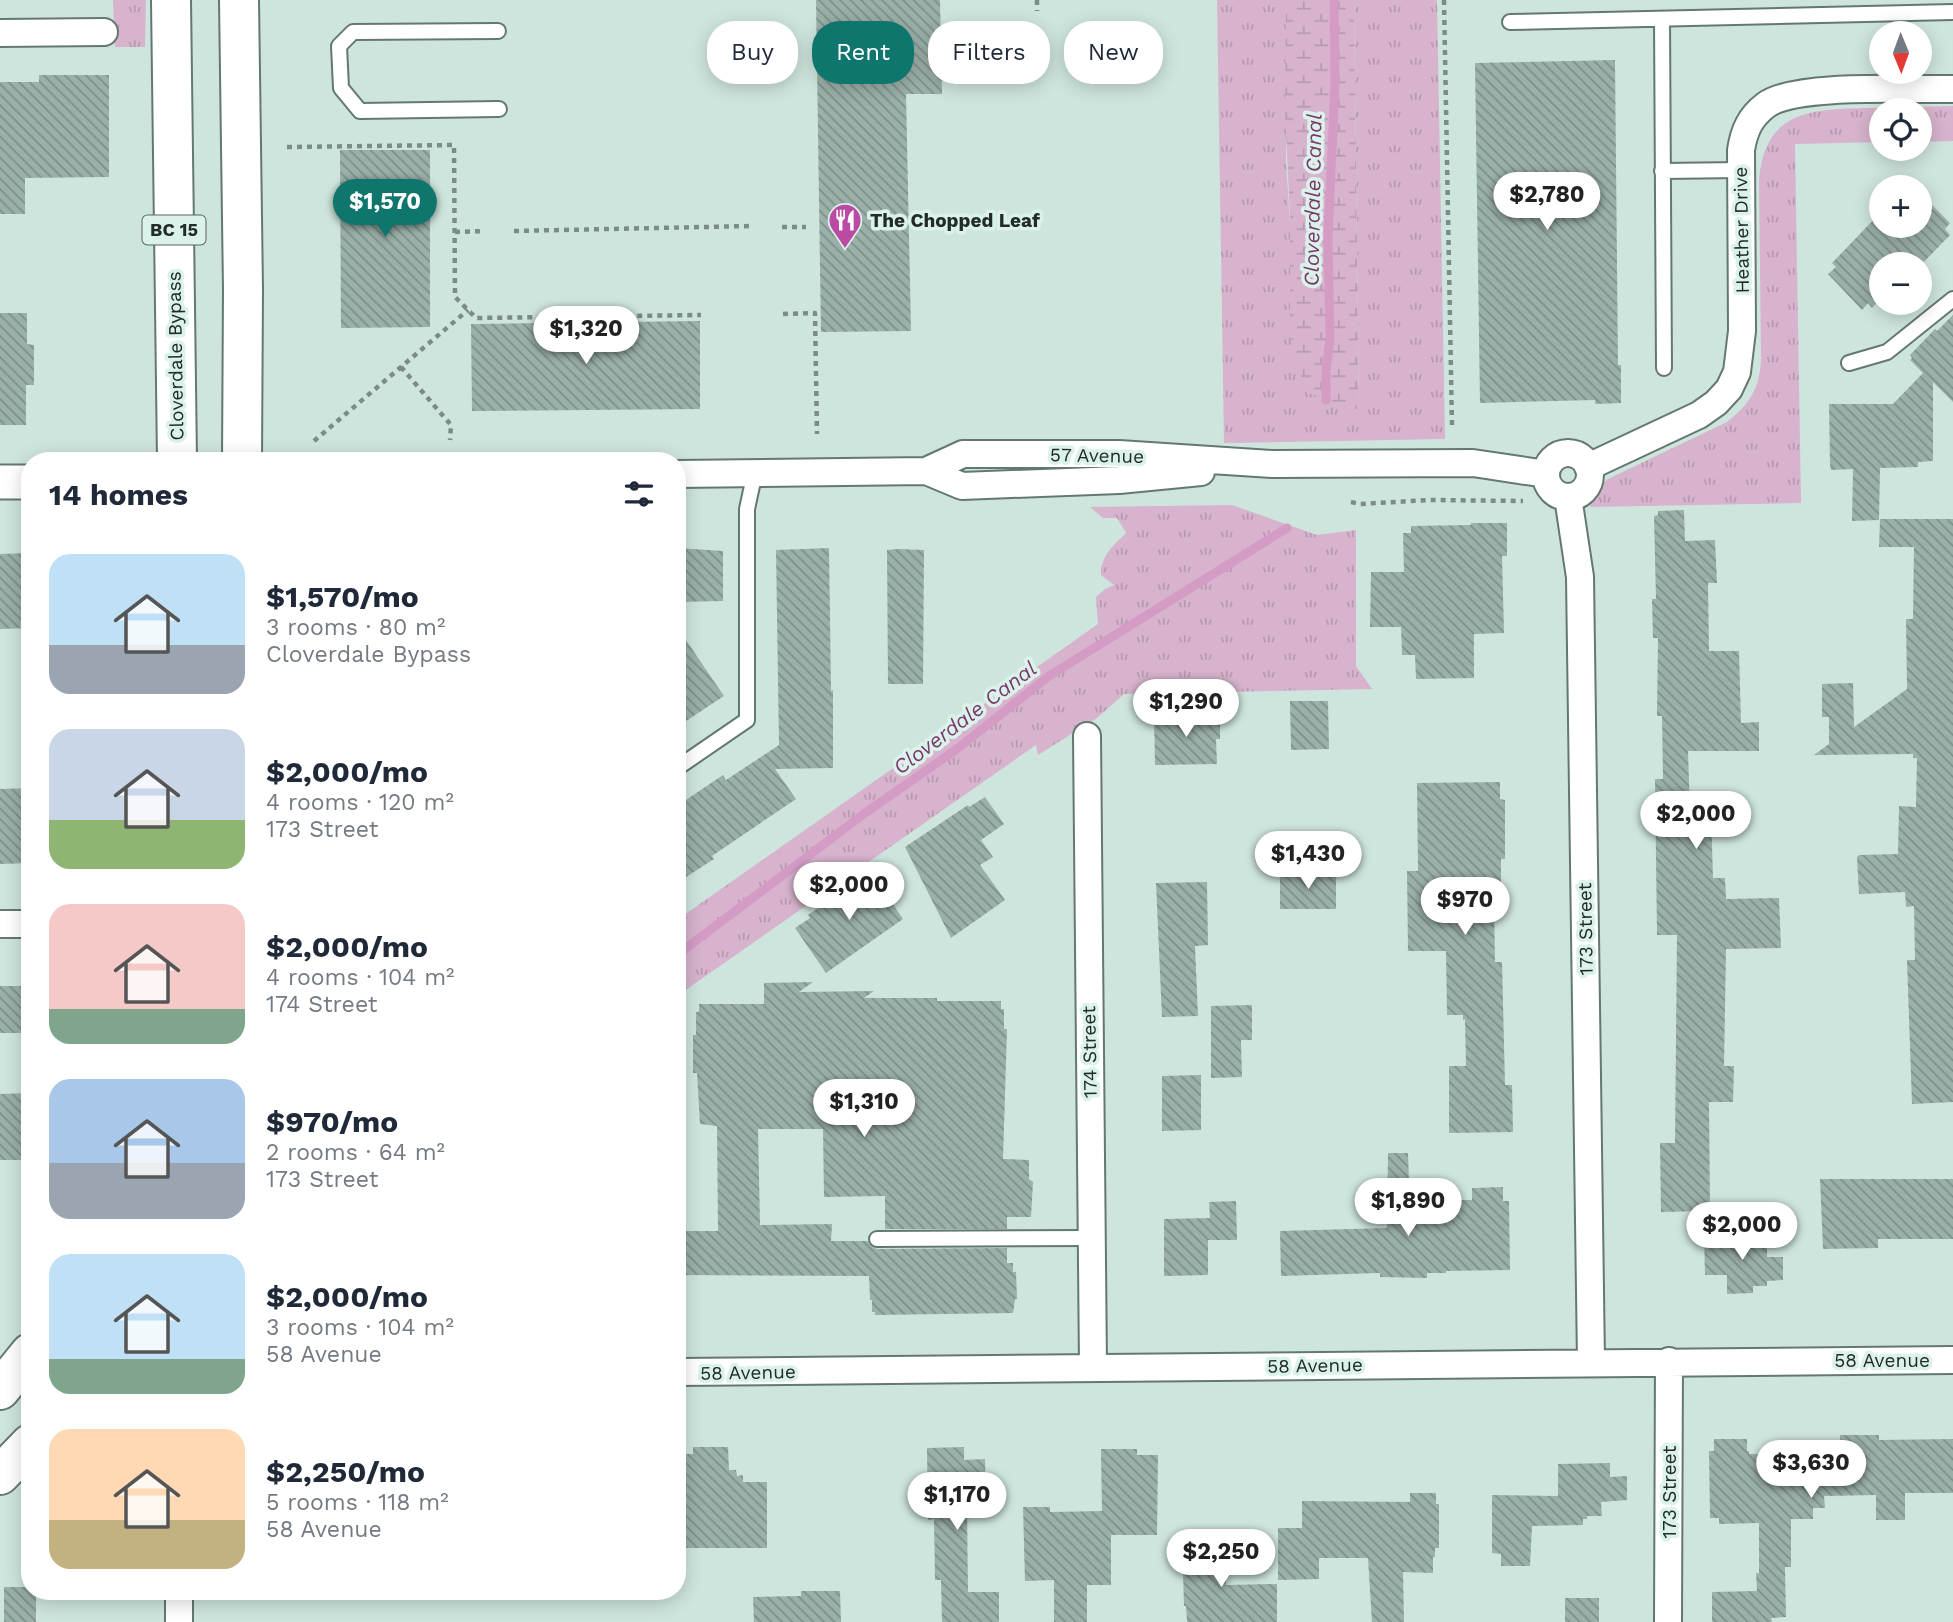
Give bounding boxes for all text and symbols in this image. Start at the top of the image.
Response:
chip: Buy [707,21,798,84]
chip: Rent [812,21,914,84]
chip: Filters [928,21,1050,84]
chip: New [1064,21,1163,84]
north arrow [1869,21,1932,84]
map controls [1869,21,1932,315]
button: locate [1869,98,1932,161]
water label: Cloverdale Canal [1298,113,1327,287]
street label: Heather Drive [1729,166,1754,294]
pin: $2,780 [1490,173,1604,232]
button: + [1869,175,1932,238]
pin: $1,570 [328,180,442,239]
text: $2,780 [1509,181,1585,208]
text: $1,570 [349,188,421,215]
restaurant icon: The Chopped Leaf [826,201,864,250]
place label: The Chopped Leaf [870,209,1040,232]
road number: BC 15 [142,215,206,244]
button: − [1869,252,1932,315]
street label: Cloverdale Bypass [163,271,188,441]
pin: $1,320 [529,306,643,366]
text: $1,320 [549,315,623,342]
street label: 57 Avenue [1050,443,1144,468]
icon: filters [620,475,658,513]
text: 14 homes [49,477,188,512]
text: $1,570/mo [266,579,419,614]
icon: home [105,582,189,666]
text: 3 rooms · 80 m² [266,614,445,641]
text: Cloverdale Bypass [266,641,471,668]
water label: Cloverdale Canal [888,656,1041,780]
pin: $1,290 [1129,680,1243,739]
text: $1,290 [1149,688,1223,715]
text: $2,000/mo [266,754,428,789]
icon: home [105,757,189,841]
text: 4 rooms · 120 m² [266,789,454,816]
pin: $2,000 [1639,792,1753,851]
text: $2,000 [1656,800,1736,827]
text: 173 Street [266,816,378,843]
pin: $1,430 [1251,832,1365,891]
text: $1,430 [1271,840,1345,867]
pin: $2,000 [792,862,906,922]
text: $2,000 [809,871,889,898]
pin: $970 [1424,878,1506,937]
street label: 173 Street [1573,882,1598,976]
text: $970 [1437,886,1493,913]
text: $2,000/mo [266,929,428,964]
icon: home [105,932,189,1016]
text: 4 rooms · 104 m² [266,964,454,991]
text: 174 Street [266,991,377,1018]
street label: 174 Street [1077,1006,1102,1098]
pin: $1,310 [807,1080,921,1139]
text: $1,310 [829,1088,899,1115]
text: $970/mo [266,1104,398,1139]
icon: home [105,1107,189,1191]
text: 2 rooms · 64 m² [266,1139,445,1166]
text: 173 Street [266,1166,378,1193]
pin: $1,890 [1351,1178,1465,1238]
text: $1,890 [1371,1187,1445,1214]
pin: $2,000 [1685,1202,1799,1262]
text: $2,000 [1702,1211,1782,1238]
text: $2,000/mo [266,1279,428,1314]
icon: home [105,1282,189,1366]
text: 3 rooms · 104 m² [266,1314,454,1341]
text: 58 Avenue [266,1341,382,1368]
street label: 58 Avenue [1834,1349,1930,1372]
street label: 58 Avenue [1267,1353,1363,1378]
street label: 58 Avenue [700,1360,796,1385]
pin: $3,630 [1754,1440,1868,1500]
street label: 173 Street [1658,1446,1681,1538]
text: $3,630 [1772,1449,1850,1476]
text: $2,250/mo [266,1454,425,1489]
icon: home [105,1457,189,1541]
pin: $1,170 [900,1472,1014,1532]
text: $1,170 [923,1481,991,1508]
text: 5 rooms · 118 m² [266,1489,449,1516]
text: 58 Avenue [266,1516,382,1543]
pin: $2,250 [1164,1530,1278,1589]
text: $2,250 [1182,1538,1260,1565]

